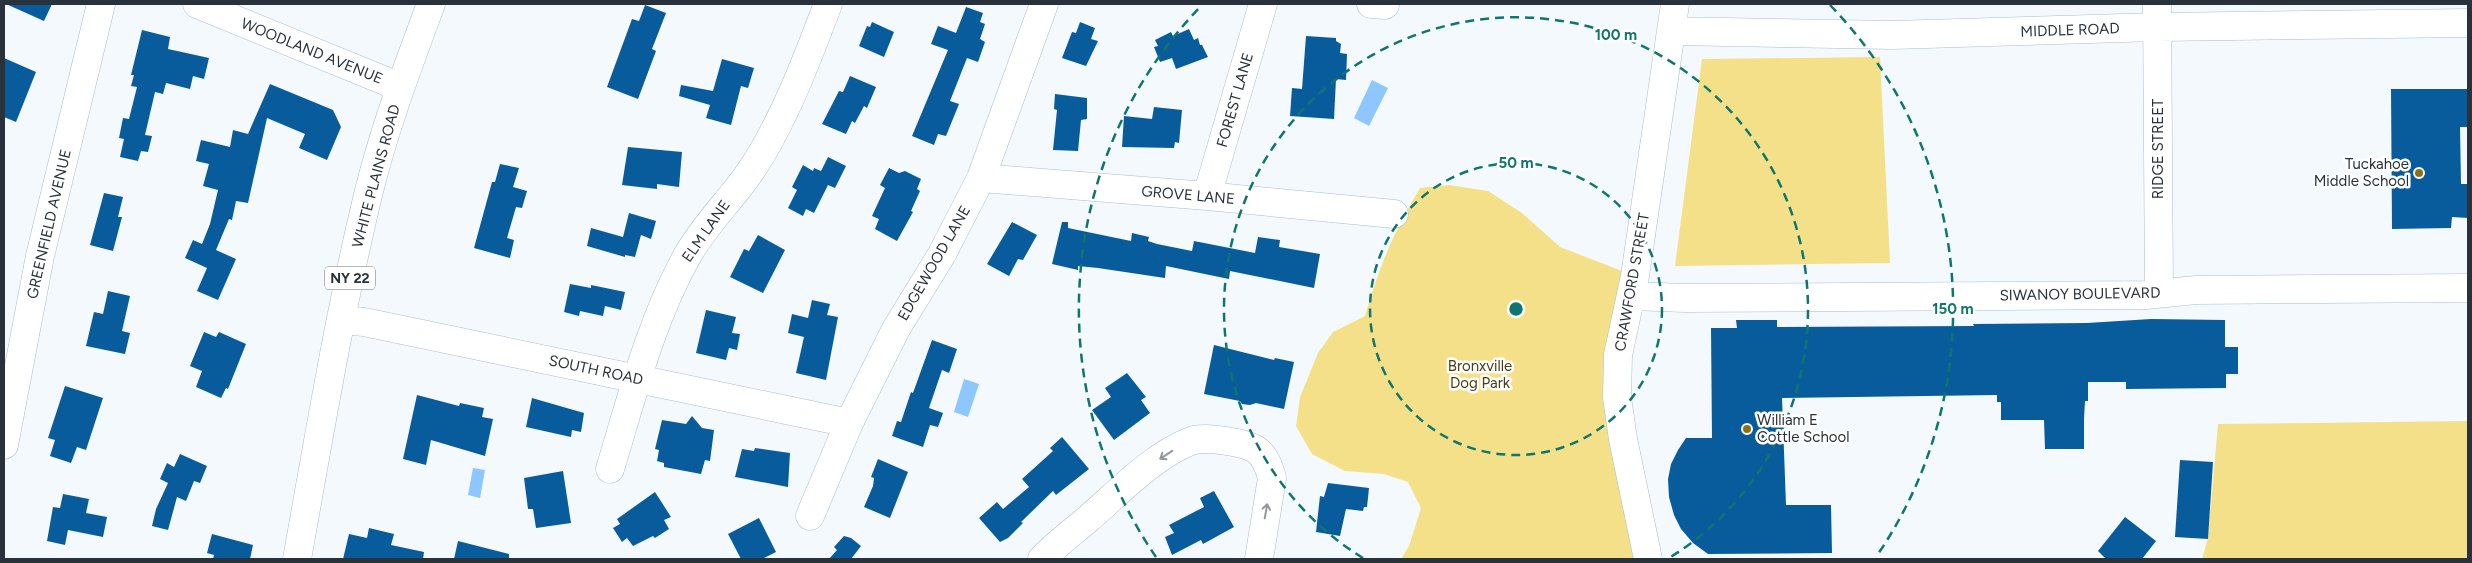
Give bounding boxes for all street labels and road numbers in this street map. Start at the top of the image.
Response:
street label: WOODLAND AVENUE [238,14,386,88]
street label: MIDDLE ROAD [2020,19,2120,41]
street label: FOREST LANE [1213,51,1257,149]
street label: RIDGE STREET [2149,98,2167,199]
street label: WHITE PLAINS ROAD [348,103,404,249]
street label: GREENFIELD AVENUE [23,147,75,301]
street label: GROVE LANE [1141,182,1235,208]
street label: ELM LANE [678,197,734,265]
street label: EDGEWOOD LANE [894,202,974,324]
street label: CRAWFORD STREET [1611,211,1653,353]
road number: NY 22 [325,266,375,290]
street label: SIWANOY BOULEVARD [1999,284,2161,304]
street label: SOUTH ROAD [547,351,645,389]

